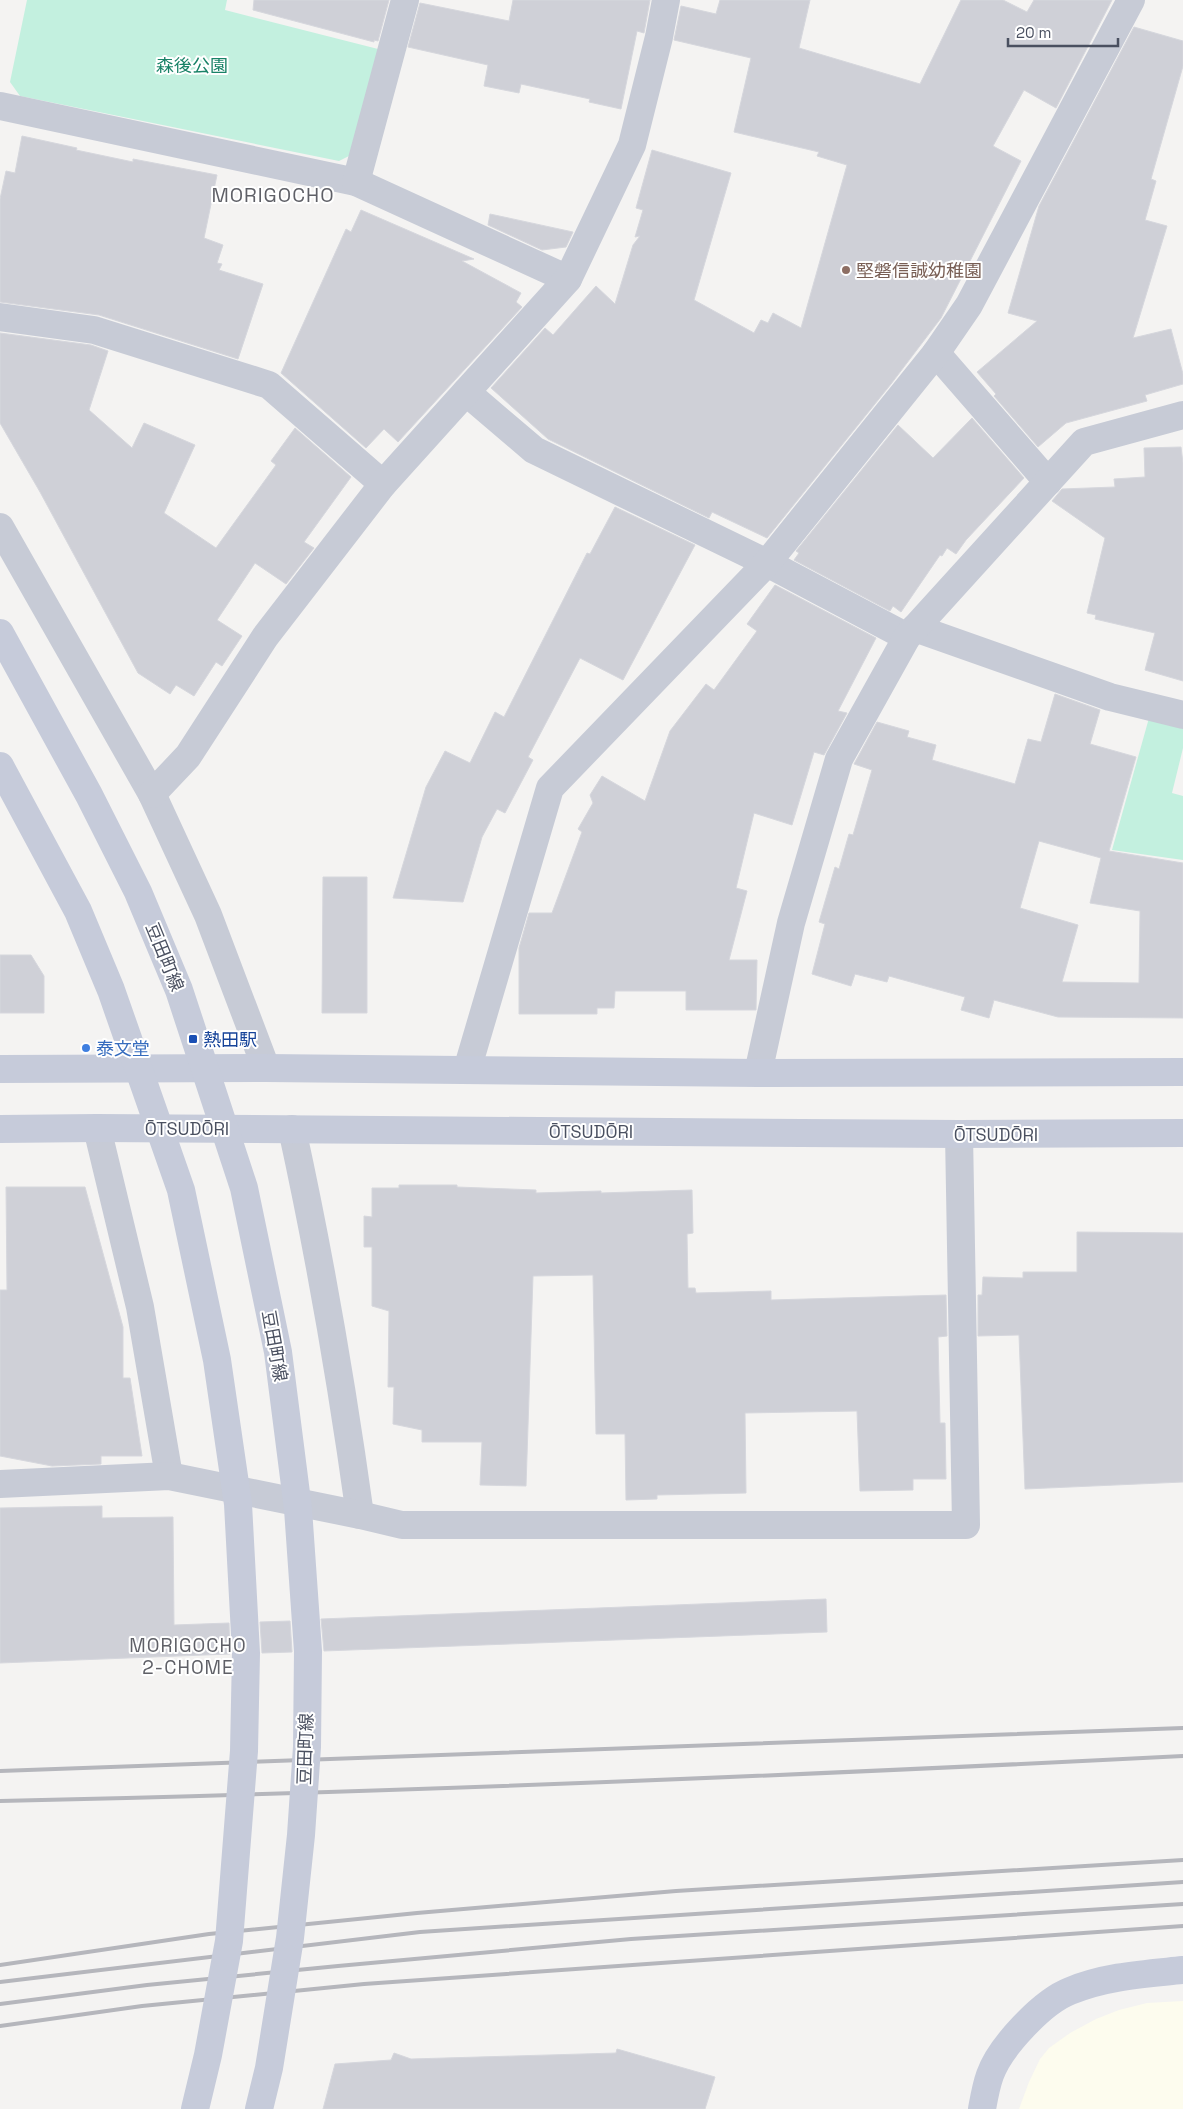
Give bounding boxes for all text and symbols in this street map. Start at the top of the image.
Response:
scale bar [1008,15,1118,47]
text: 20 m [1016,23,1051,42]
park label: 森後公園 [156,54,228,77]
district label: MORIGOCHO [211,182,335,208]
place label: 堅磐信誠幼稚園 [856,259,982,282]
marker: 堅磐信誠幼稚園 [840,264,852,276]
street label: 豆田町線 [141,919,189,995]
place label: 熱田駅 [203,1028,257,1051]
marker: 熱田駅 [187,1033,199,1045]
place label: 泰文堂 [96,1037,150,1060]
marker: 泰文堂 [80,1042,92,1054]
street label: ŌTSUDŌRI [145,1117,229,1140]
street label: ŌTSUDŌRI [549,1120,633,1143]
street label: ŌTSUDŌRI [954,1123,1038,1146]
street label: 豆田町線 [257,1309,293,1383]
district label: MORIGOCHO 2-CHOME [129,1633,247,1680]
street label: 豆田町線 [292,1713,318,1785]

